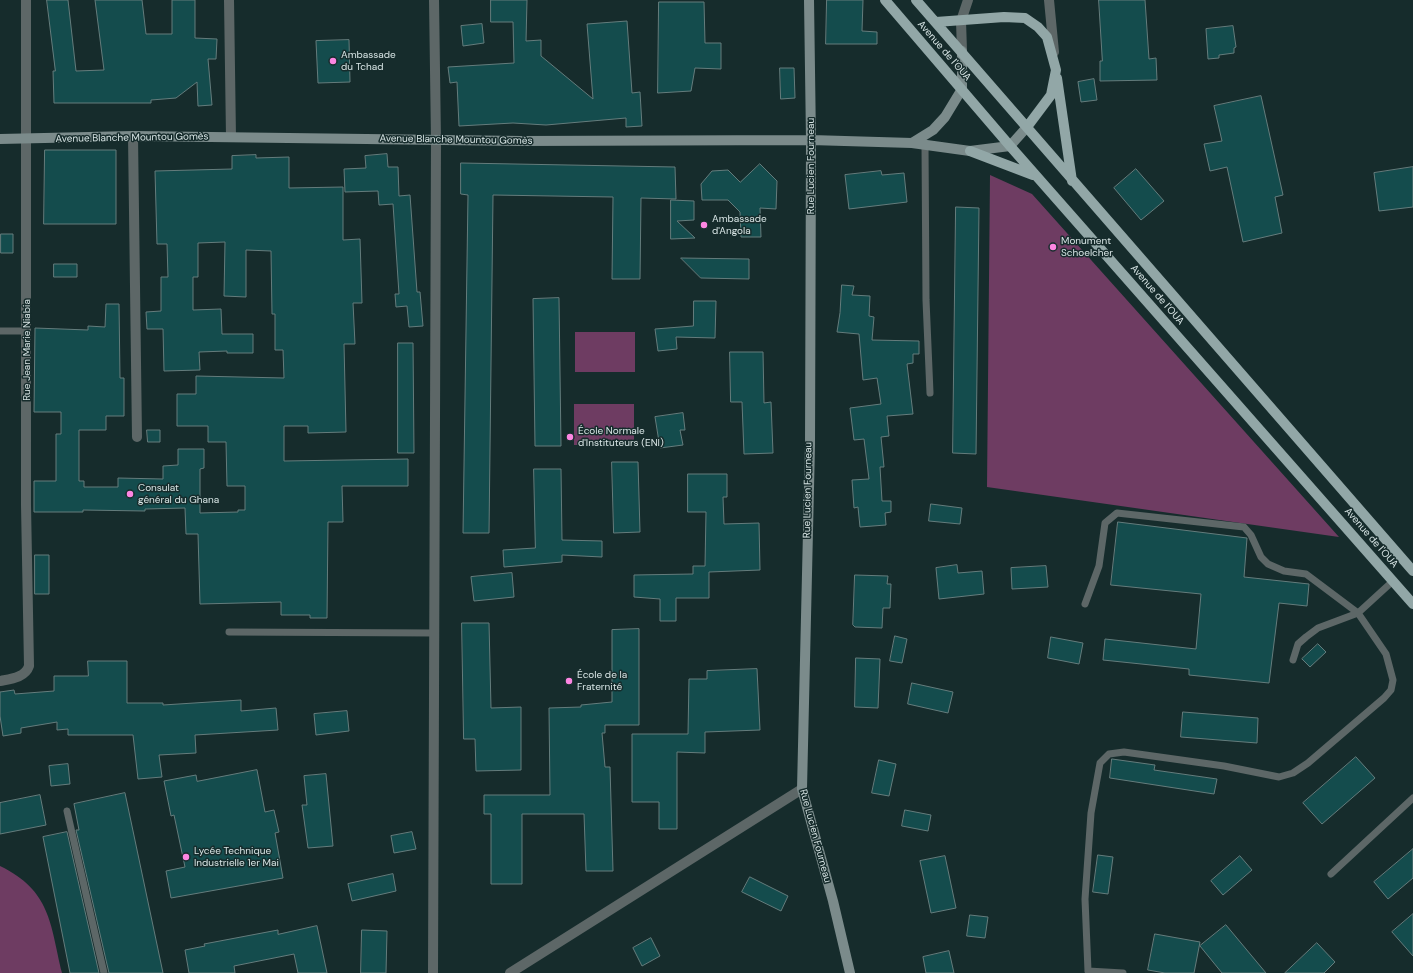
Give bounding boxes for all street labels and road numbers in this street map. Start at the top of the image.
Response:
street label: Avenue de l'OUA [915,18,973,84]
street label: Rue Lucien Fourneau [805,118,817,214]
street label: Avenue Blanche Mountou Gomès [55,131,209,145]
street label: Avenue Blanche Mountou Gomès [379,133,533,147]
street label: Avenue de l'OUA [1128,262,1186,328]
street label: Rue Jean Marie Niabia [21,299,33,401]
street label: Rue Lucien Fourneau [801,442,815,538]
street label: Avenue de l'OUA [1342,505,1400,571]
street label: Rue Lucien Fourneau [797,788,833,884]

